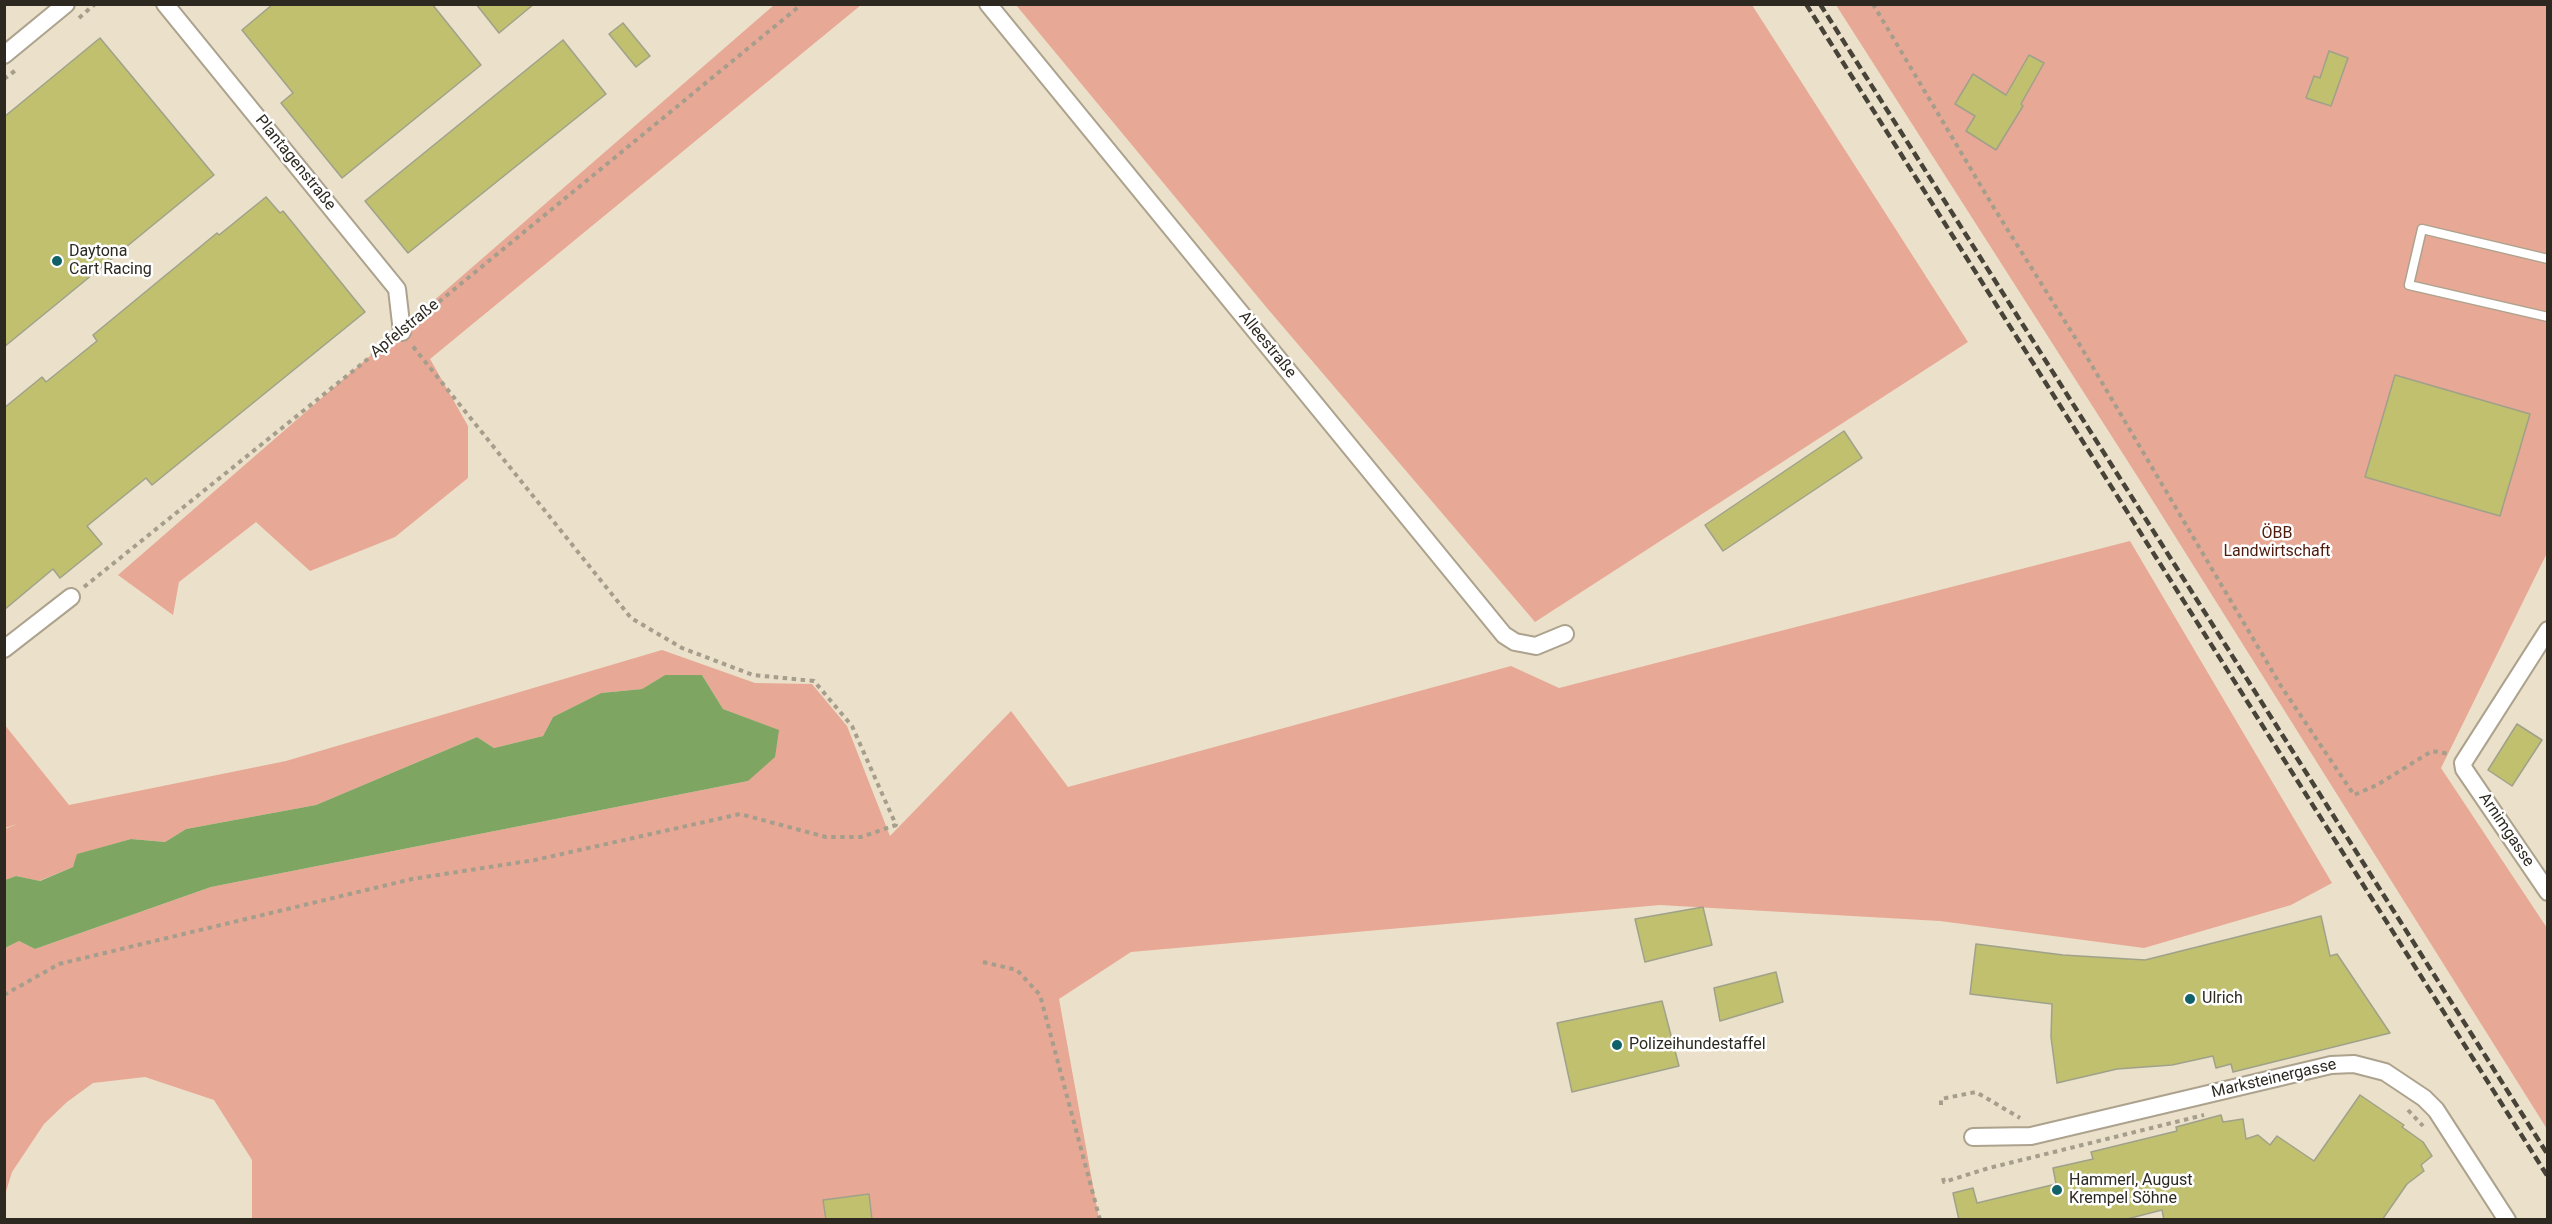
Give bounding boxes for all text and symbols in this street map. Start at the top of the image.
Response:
street label: Plantagenstraße [251,111,339,215]
place label: Daytona Cart Racing [69,242,152,280]
marker: Daytona Cart Racing [50,254,64,268]
street label: Apfelstraße [367,296,443,362]
street label: Alleestraße [1234,308,1300,382]
park label: ÖBB Landwirtschaft [2223,524,2331,562]
street label: Arnimgasse [2474,789,2538,871]
place label: Ulrich [2202,989,2243,1009]
marker: Ulrich [2183,992,2197,1006]
place label: Polizeihundestaffel [1629,1035,1766,1055]
marker: Polizeihundestaffel [1610,1038,1624,1052]
street label: Marksteinergasse [2210,1055,2338,1103]
place label: Hammerl, August Krempel Söhne [2069,1171,2193,1209]
marker: Hammerl, August Krempel Söhne [2050,1183,2064,1197]

